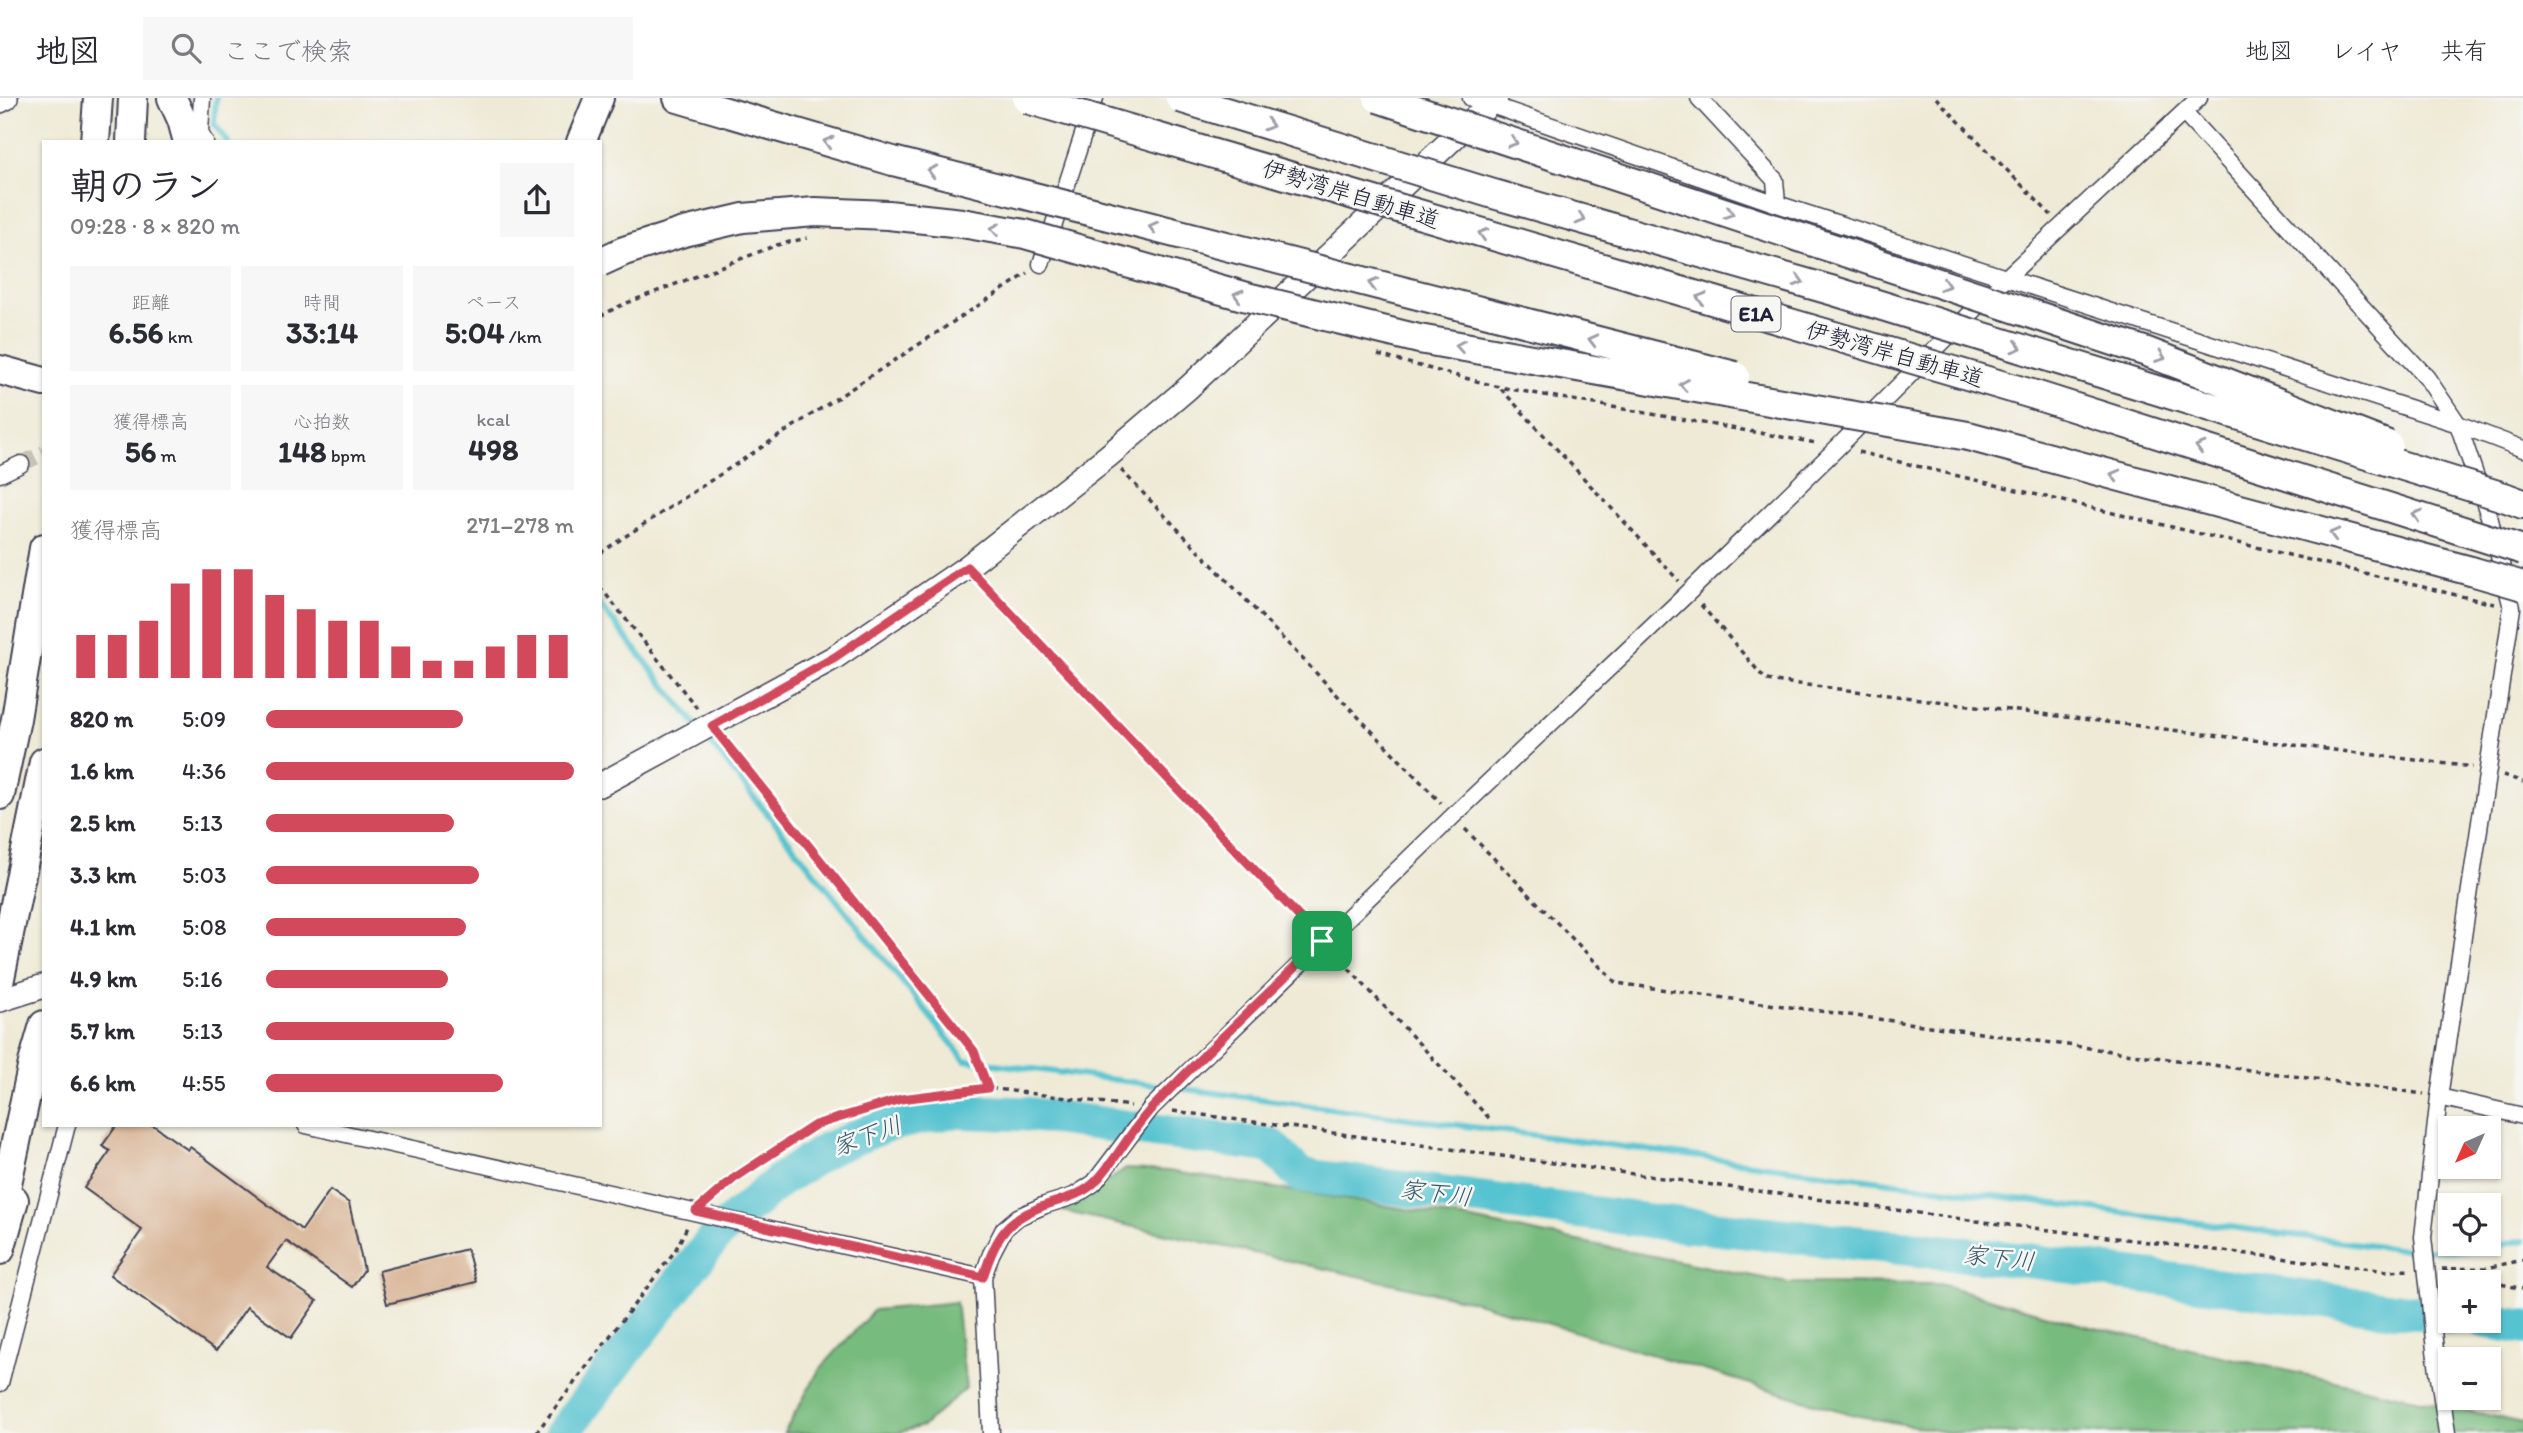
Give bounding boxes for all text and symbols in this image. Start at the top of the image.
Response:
search box [143,17,633,80]
icon: search [167,29,205,67]
text: 地図 [35,31,101,70]
text: ここで検索 [223,35,353,67]
text: 地図 [2245,36,2293,65]
text: レイヤ [2331,36,2402,65]
text: 共有 [2440,36,2488,65]
one-way arrow [1263,116,1275,131]
one-way arrow [1507,134,1519,148]
one-way arrow [822,135,834,150]
street label: 伊勢湾岸自動車道 [1259,154,1443,234]
text: 朝のラン [70,163,222,209]
button: share [500,163,574,237]
one-way arrow [926,165,938,179]
one-way arrow [1723,205,1735,220]
one-way arrow [1574,210,1586,225]
text: 09:28 · 8 × 820 m [70,212,240,240]
one-way arrow [1147,221,1159,235]
one-way arrow [989,222,1001,237]
one-way arrow [1477,227,1489,242]
one-way arrow [1793,273,1805,288]
one-way arrow [1938,277,1951,291]
one-way arrow [1367,278,1379,292]
one-way arrow [1232,288,1244,303]
text: 距離 [132,291,170,314]
text: 時間 [303,291,341,314]
text: ペース [465,291,521,314]
one-way arrow [1695,292,1707,306]
road number: E1A [1732,296,1780,332]
text: 6.56 [109,314,163,351]
text: 33:14 [286,314,358,351]
text: 5:04 [445,314,504,351]
street label: 伊勢湾岸自動車道 [1803,315,1987,393]
text: km [163,325,193,348]
text: /km [504,325,542,348]
one-way arrow [1588,334,1600,348]
one-way arrow [1454,339,1466,354]
one-way arrow [2010,339,2023,353]
one-way arrow [2154,349,2166,363]
one-way arrow [1678,378,1690,393]
text: kcal [476,408,510,431]
text: 獲得標高 [113,410,189,433]
text: 心拍数 [293,410,351,433]
text: 498 [468,431,518,468]
text: 56 [125,433,156,470]
text: 148 [278,433,326,470]
one-way arrow [2195,440,2207,455]
text: m [156,444,177,467]
text: bpm [326,444,366,467]
one-way arrow [2109,469,2121,483]
one-way arrow [2412,509,2424,523]
text: 271–278 m [466,511,574,539]
text: 獲得標高 [70,516,162,544]
one-way arrow [2329,528,2341,542]
text: 820 m [70,705,133,733]
text: 5:09 [182,705,226,733]
text: 1.6 km [70,757,134,785]
text: 4:36 [182,757,226,785]
text: 2.5 km [70,809,135,837]
text: 5:13 [182,809,223,837]
text: 3.3 km [70,861,136,889]
text: 5:03 [182,861,226,889]
pin [1292,911,1352,971]
text: 4.1 km [70,913,136,941]
text: 5:08 [182,913,226,941]
icon: arrive [1303,922,1341,960]
text: 4.9 km [70,965,137,993]
text: 5:16 [182,965,223,993]
text: 5.7 km [70,1017,135,1045]
text: 5:13 [182,1017,223,1045]
text: 6.6 km [70,1069,136,1097]
text: 4:55 [182,1069,226,1097]
water label: 家下川 [828,1110,906,1161]
north arrow [2438,1116,2501,1180]
map controls [2438,1116,2501,1410]
water label: 家下川 [1399,1174,1474,1211]
button: locate [2438,1193,2501,1256]
water label: 家下川 [1962,1239,2036,1276]
button: + [2438,1270,2501,1333]
button: − [2438,1347,2501,1410]

